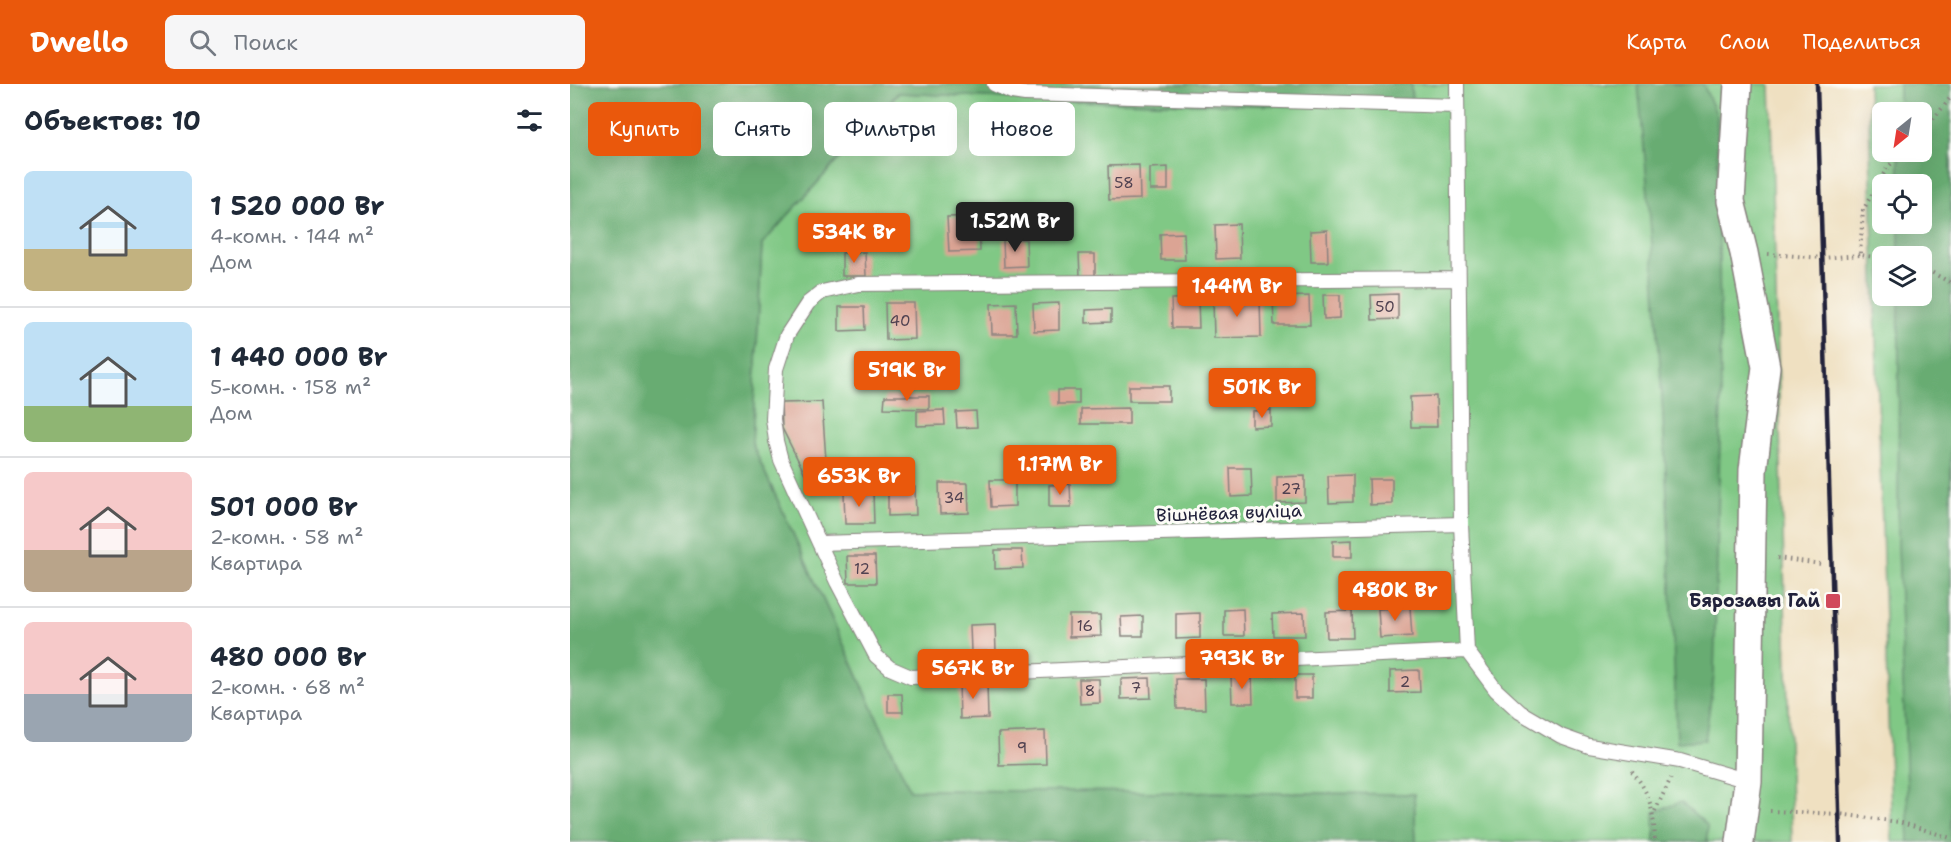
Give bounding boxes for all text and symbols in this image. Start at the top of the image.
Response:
search box [165,15,585,69]
text: Dwello [30,23,129,61]
icon: search [186,26,219,59]
text: Поиск [234,28,298,57]
text: Карта [1626,28,1686,56]
text: Слои [1719,28,1770,56]
text: Поделиться [1803,28,1921,56]
chip: Купить [588,102,701,156]
chip: Снять [713,102,812,156]
chip: Фильтры [824,102,957,156]
chip: Новое [969,102,1075,156]
north arrow [1872,102,1932,162]
map controls [1872,102,1932,306]
text: Объектов: 10 [24,103,201,138]
icon: filters [513,104,546,137]
house number: 58 [1114,173,1134,193]
button: locate [1872,174,1932,234]
text: 1 520 000 Br [210,188,385,223]
icon: home [72,195,144,267]
pin: 1.52M Br [953,202,1077,253]
text: 1.52M Br [970,208,1060,234]
pin: 534K Br [799,213,909,264]
text: 534K Br [812,219,896,245]
text: 4-комн. · 144 m² [210,223,374,249]
button: layers [1872,246,1932,306]
text: Дом [210,249,252,275]
pin: 1.44M Br [1175,267,1299,318]
text: 1.44M Br [1191,273,1283,299]
house number: 50 [1375,297,1395,317]
house number: 40 [890,311,910,331]
text: 1 440 000 Br [210,339,388,374]
icon: home [72,346,144,418]
pin: 519K Br [852,351,962,402]
text: 519K Br [868,357,946,383]
pin: 501K Br [1207,368,1317,419]
text: 5-комн. · 158 m² [210,374,371,400]
text: 501K Br [1223,374,1301,400]
text: Дом [210,400,252,426]
pin: 1.17M Br [998,445,1122,496]
text: 1.17M Br [1017,451,1103,477]
pin: 653K Br [804,457,914,508]
text: 653K Br [817,463,901,489]
house number: 27 [1281,479,1301,499]
house number: 34 [944,488,964,508]
text: 501 000 Br [210,489,358,524]
icon: home [72,496,144,568]
street label: Вішнёвая вуліца [1156,498,1302,528]
text: 2-комн. · 58 m² [210,524,364,550]
text: Квартира [210,550,302,576]
house number: 12 [854,559,870,579]
pin: 480K Br [1340,571,1450,622]
text: 480K Br [1352,577,1438,603]
place label: Бярозавы Гай [1689,589,1820,613]
marker: Бярозавы Гай [1824,592,1842,610]
house number: 16 [1077,616,1093,636]
text: 480 000 Br [210,639,367,674]
pin: 793K Br [1187,639,1297,690]
text: 793K Br [1199,645,1285,671]
icon: home [72,646,144,718]
pin: 567K Br [918,649,1028,700]
text: 567K Br [932,655,1014,681]
house number: 2 [1400,672,1410,692]
text: 2-комн. · 68 m² [210,674,365,700]
house number: 7 [1131,678,1141,698]
house number: 8 [1085,681,1095,701]
text: Квартира [210,700,302,726]
house number: 9 [1017,738,1027,758]

